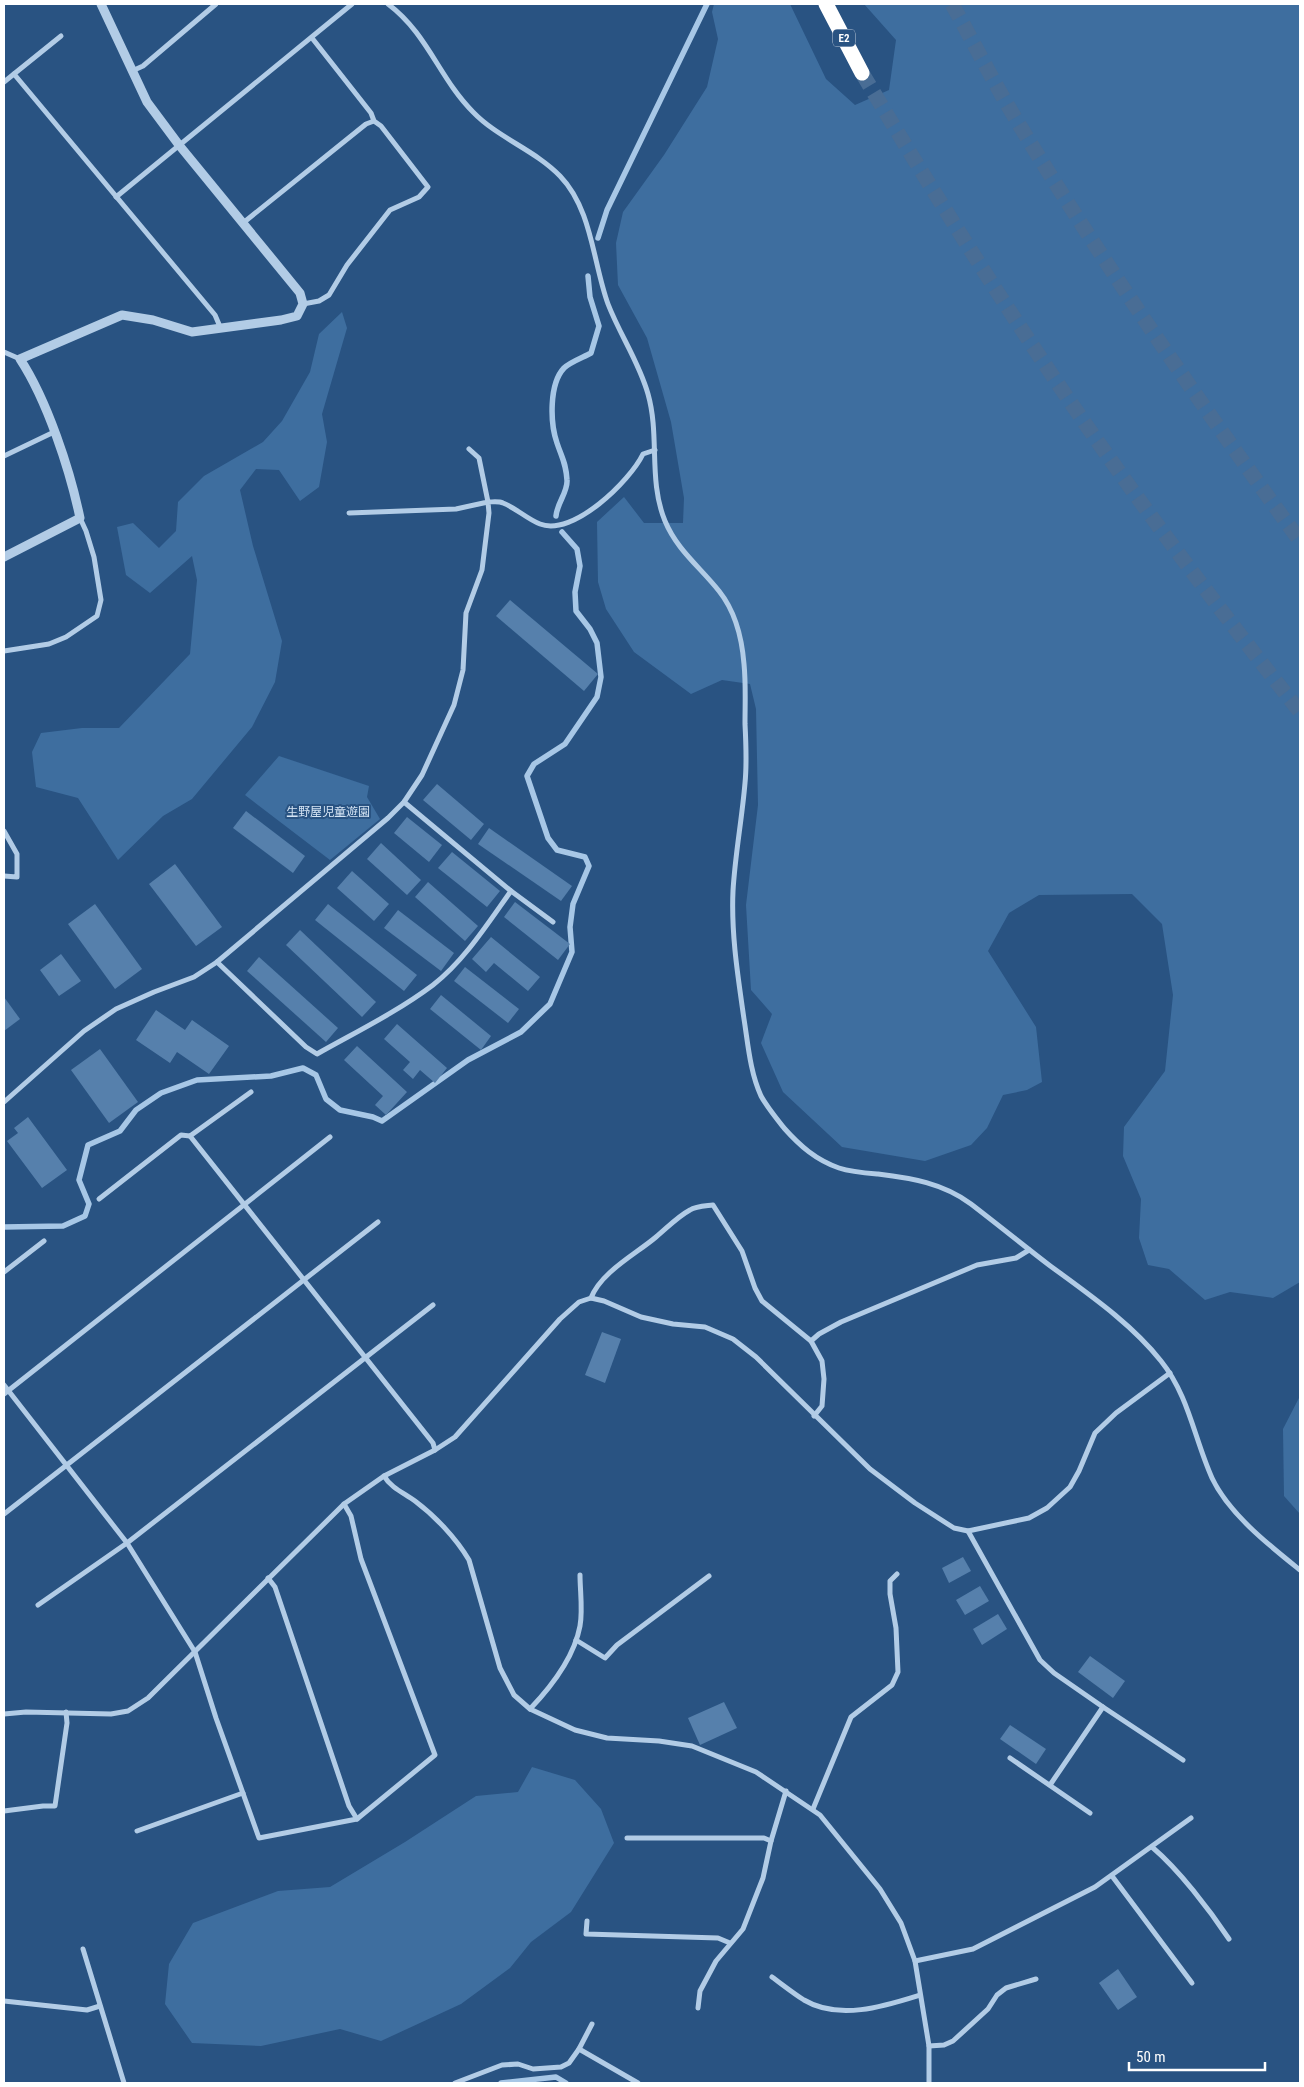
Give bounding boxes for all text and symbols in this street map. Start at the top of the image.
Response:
road number: E2 [833,29,855,46]
park label: 生野屋児童遊園 [286,805,370,819]
scale bar [1129,2040,1265,2072]
text: 50 m [1136,2048,1166,2066]

